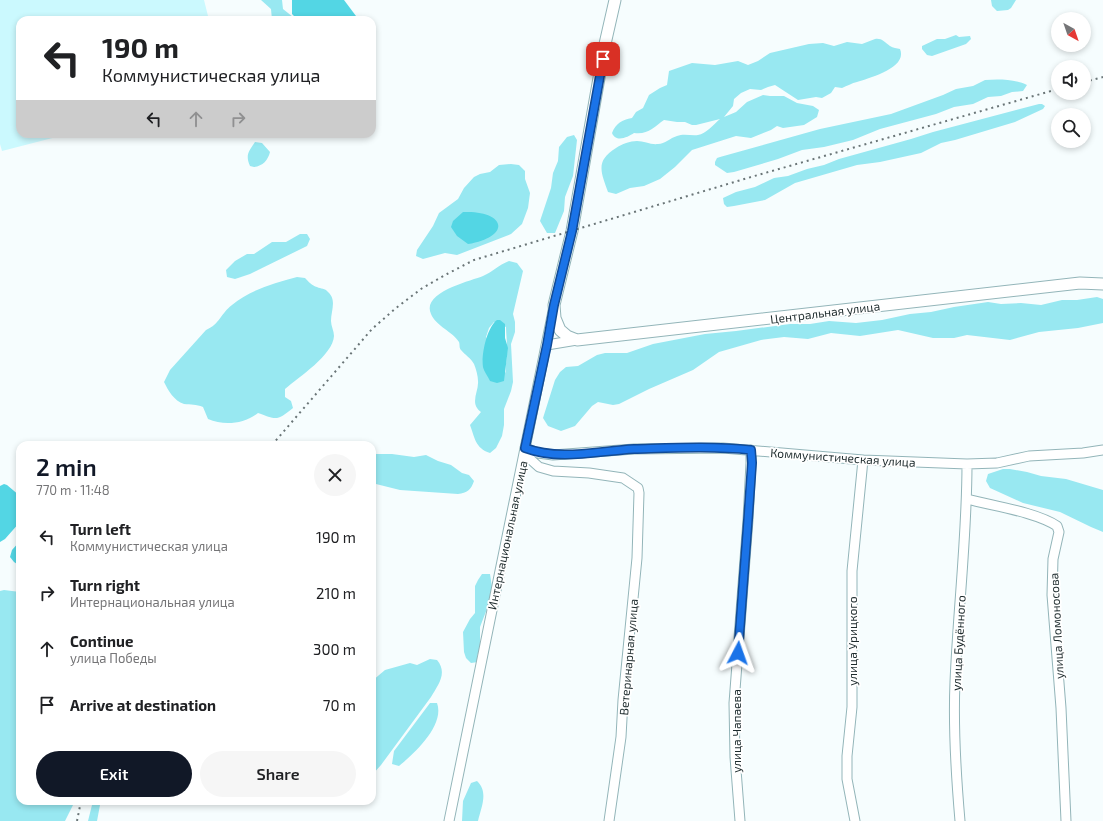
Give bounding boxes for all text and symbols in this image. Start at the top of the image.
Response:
north arrow [1051,12,1091,52]
map controls [1051,12,1091,148]
text: 190 m [102,30,179,64]
icon: left [36,32,88,84]
pin [586,42,620,76]
icon: arrive [592,48,614,70]
button: sound [1051,60,1091,100]
text: Коммунистическая улица [102,64,321,86]
icon: left [143,108,165,130]
icon: ahead [185,108,207,130]
icon: right [227,108,249,130]
button: search [1051,108,1091,148]
street label: Центральная улица [769,298,881,327]
street label: Коммунистическая улица [770,445,916,470]
text: 2 min [36,452,97,481]
button: close [314,454,356,496]
street label: Интернациональная улица [484,459,531,611]
text: 770 m · 11:48 [36,482,110,498]
text: Turn left [70,520,131,538]
icon: left [36,526,58,548]
text: 190 m [316,528,356,546]
text: Коммунистическая улица [70,538,228,554]
street label: улица Ломоносова [1046,572,1067,680]
text: Turn right [70,576,140,594]
icon: right [36,582,58,604]
text: 210 m [316,584,356,602]
text: Интернациональная улица [70,594,235,610]
street label: улица Будённого [949,595,969,691]
street label: улица Урицкого [845,596,860,686]
street label: Ветеринарная улица [616,598,641,716]
text: Continue [70,632,133,650]
position arrow [717,632,759,674]
icon: ahead [36,638,58,660]
text: 300 m [313,640,356,658]
text: улица Победы [70,650,157,666]
street label: улица Чапаева [729,689,744,773]
icon: arrive [36,694,58,716]
text: Arrive at destination [70,696,216,714]
text: 70 m [323,696,356,714]
button: Exit [36,751,192,797]
button: Share [200,751,356,797]

